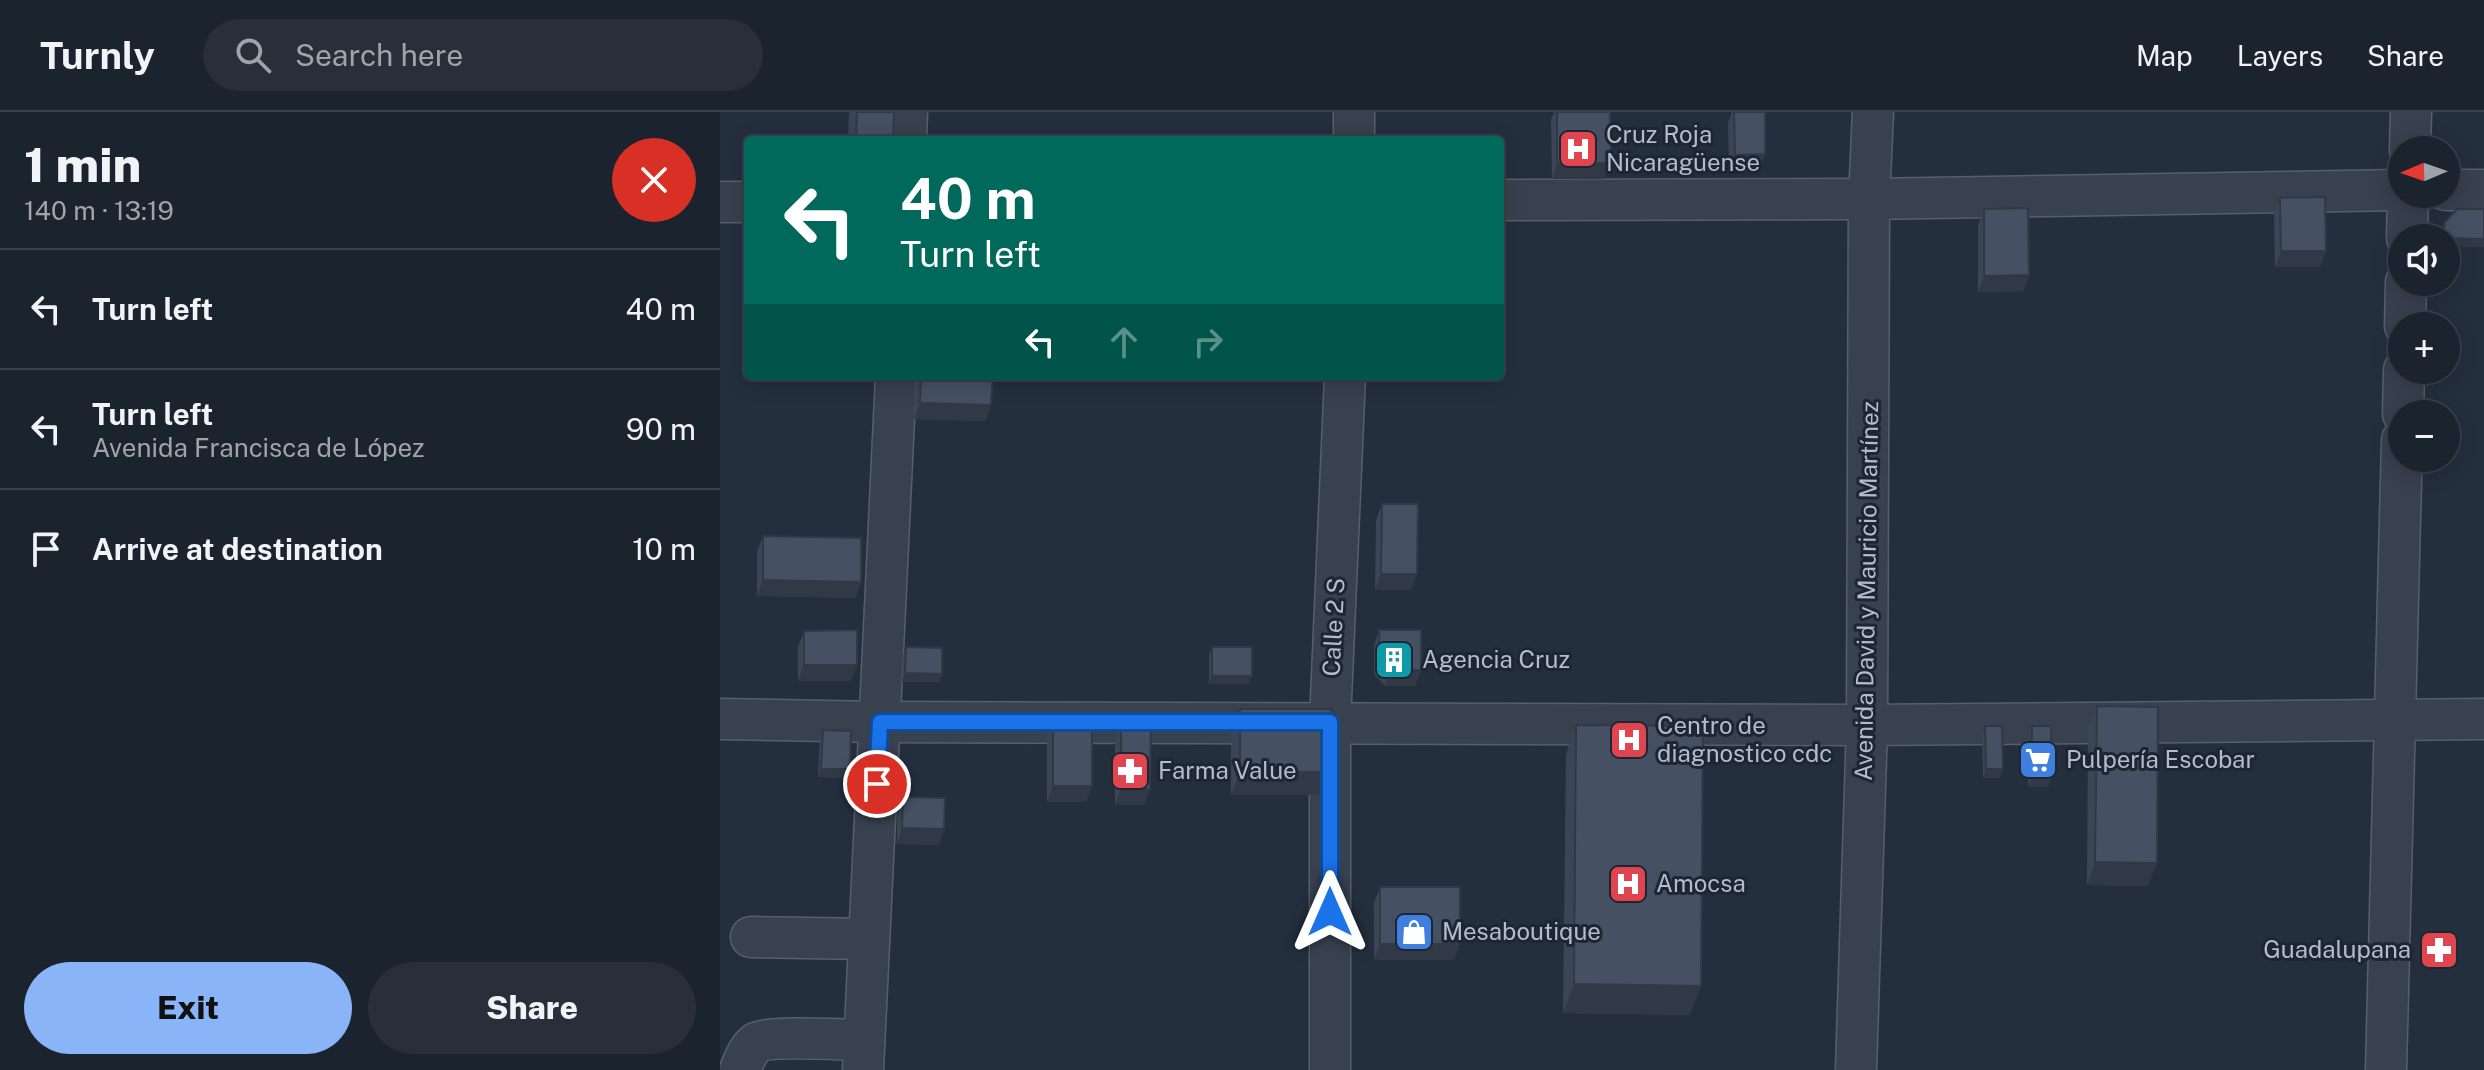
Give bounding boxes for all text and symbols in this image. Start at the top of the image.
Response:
search box [203,19,763,91]
text: Turnly [40,33,155,78]
icon: search [231,33,275,77]
text: Search here [295,37,463,73]
text: Map [2136,39,2193,72]
text: Layers [2237,39,2323,72]
text: Share [2367,39,2444,72]
place label: Cruz Roja Nicaragüense [1606,120,1760,176]
hospital icon: Cruz Roja Nicaragüense [1557,128,1599,170]
text: 1 min [24,136,141,193]
north arrow [2388,136,2460,208]
map controls [2388,136,2460,472]
button: close [612,138,696,222]
text: 40 m [900,166,1036,232]
icon: left [768,168,872,272]
text: 140 m · 13:19 [24,195,174,226]
button: sound [2388,224,2460,296]
text: Turn left [900,233,1041,275]
icon: left [24,287,68,331]
text: Turn left [92,291,213,327]
text: 40 m [626,291,696,327]
button: + [2388,312,2460,384]
icon: left [1018,320,1062,364]
icon: ahead [1102,320,1146,364]
icon: right [1186,320,1230,364]
text: Turn left [92,396,213,432]
button: − [2388,400,2460,472]
street label: Avenida David y Mauricio Martínez [1849,401,1883,781]
icon: left [24,407,68,451]
text: 90 m [626,411,696,447]
text: Avenida Francisca de López [92,432,425,463]
icon: arrive [24,527,68,571]
text: Arrive at destination [92,531,383,567]
text: 10 m [632,531,696,567]
street label: Calle 2 S [1316,577,1350,677]
building icon: Agencia Cruz [1373,639,1415,681]
place label: Agencia Cruz [1422,645,1570,673]
place label: Centro de diagnostico cdc [1657,711,1832,767]
hospital icon: Centro de diagnostico cdc [1608,719,1650,761]
supermarket icon: Pulpería Escobar [2017,739,2059,781]
place label: Pulpería Escobar [2066,745,2255,773]
pin [843,750,911,818]
pharmacy icon: Farma Value [1109,750,1151,792]
place label: Farma Value [1158,756,1297,784]
icon: arrive [855,762,899,806]
hospital icon: Amocsa [1607,863,1649,905]
place label: Amocsa [1656,869,1746,897]
position arrow [1288,870,1372,954]
shop icon: Mesaboutique [1393,911,1435,953]
place label: Mesaboutique [1442,917,1601,945]
pharmacy icon: Guadalupana [2418,929,2460,971]
place label: Guadalupana [2263,935,2411,963]
button: Exit [24,962,352,1054]
button: Share [368,962,696,1054]

